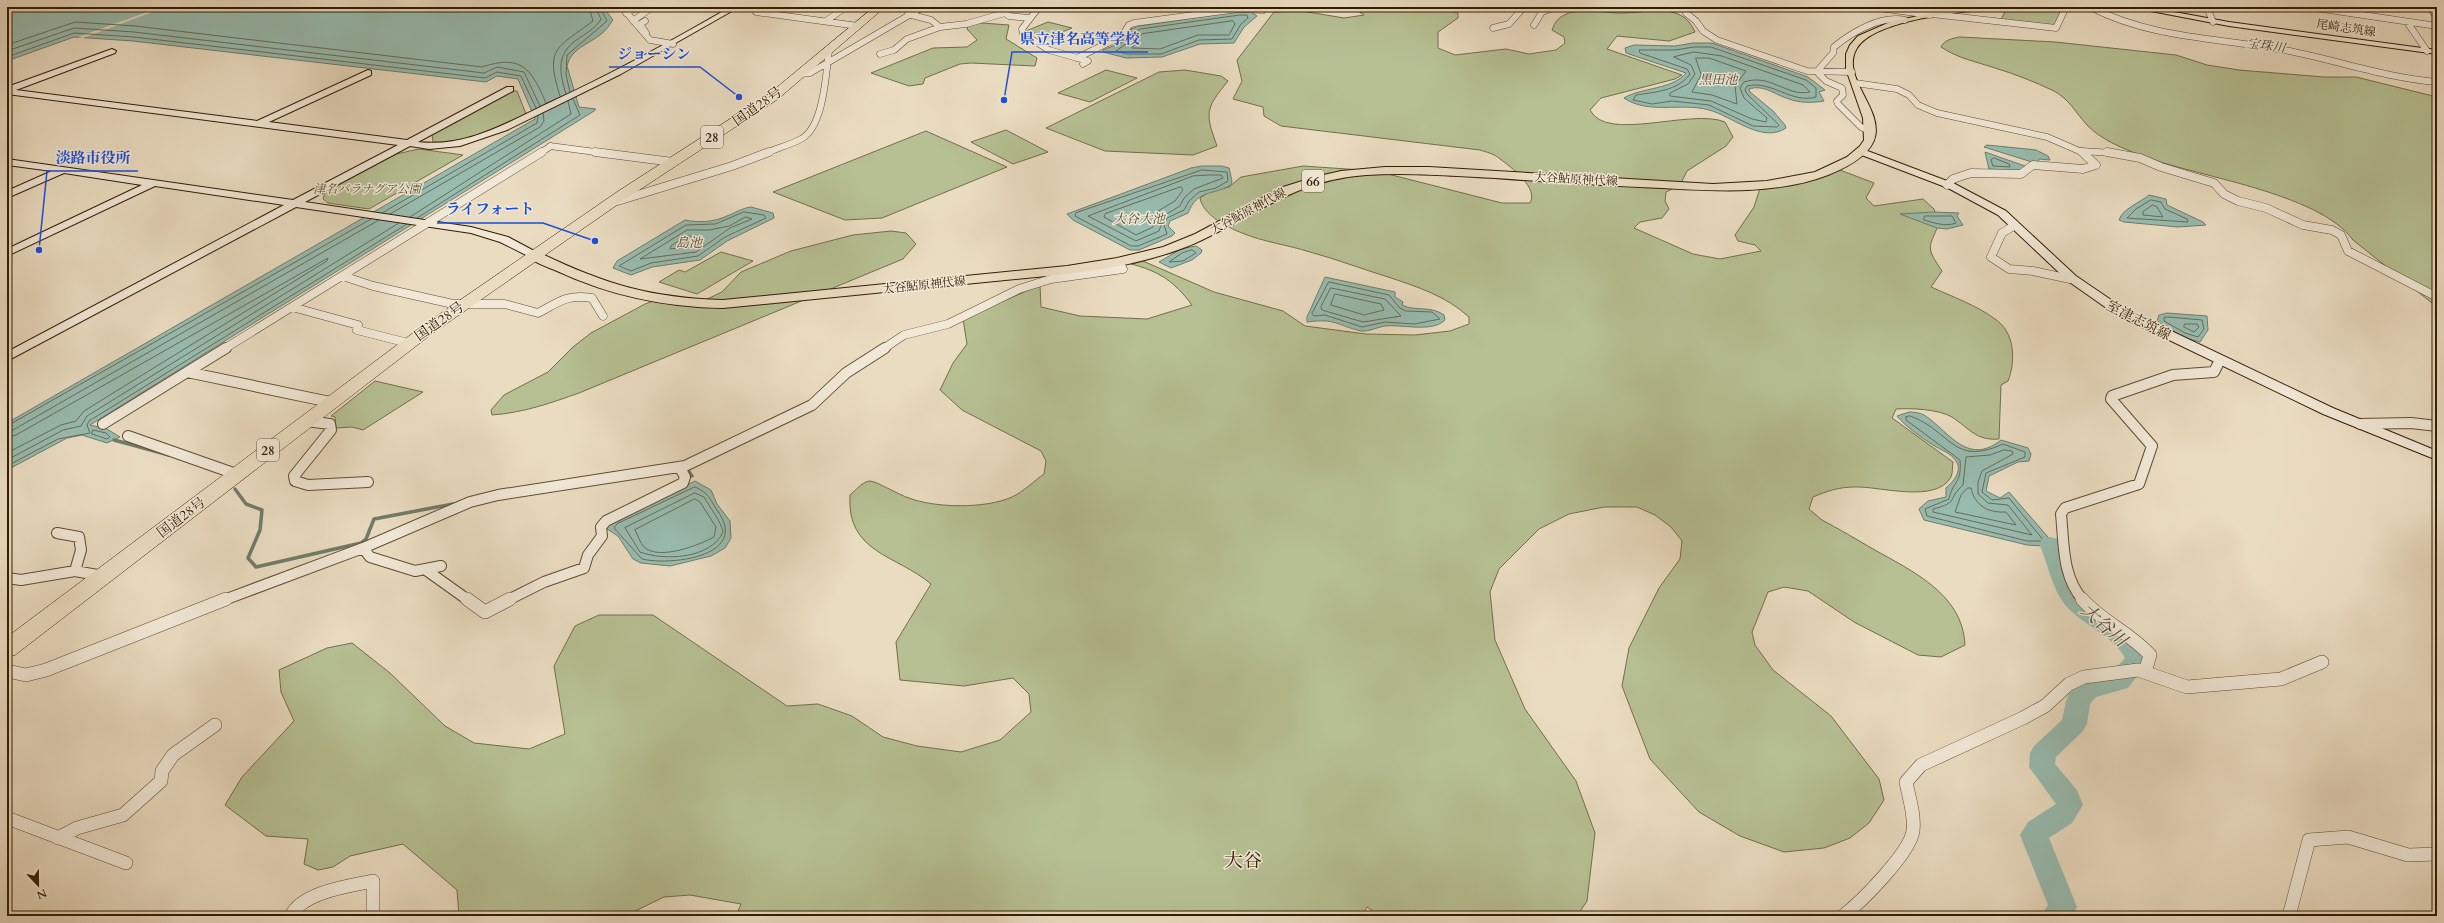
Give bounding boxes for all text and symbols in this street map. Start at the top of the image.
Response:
street label: 尾崎志筑線 [2315,16,2377,40]
callout: 県立津名高等学校 [1012,25,1148,52]
text: 県立津名高等学校 [1020,29,1140,49]
water label: 宝珠川 [2245,34,2288,58]
callout: ジョーシン [609,40,700,67]
text: ジョーシン [617,44,691,64]
water label: 黒田池 [1698,71,1739,89]
street label: 国道28号 [729,82,786,130]
road number: 28 [701,126,723,148]
callout: 淡路市役所 [47,144,138,171]
text: 淡路市役所 [55,148,131,168]
street label: 大谷鮎原神代線 [1534,169,1618,189]
road number: 66 [1302,170,1324,192]
park label: 津名パラナグア公園 [313,181,423,197]
street label: 大谷鮎原神代線 [1207,184,1289,238]
callout: ライフォート [437,196,543,223]
text: ライフォート [446,199,534,219]
water label: 大谷大池 [1113,210,1167,228]
water label: 島池 [676,234,704,252]
street label: 大谷鮎原神代線 [881,273,967,297]
street label: 室津志筑線 [2103,296,2174,345]
street label: 国道28号 [411,297,468,345]
road number: 28 [257,439,279,461]
street label: 国道28号 [153,493,210,542]
water label: 大谷川 [2075,598,2134,654]
district label: 大谷 [1224,848,1262,874]
north arrow [18,865,58,905]
text: N [34,885,49,903]

